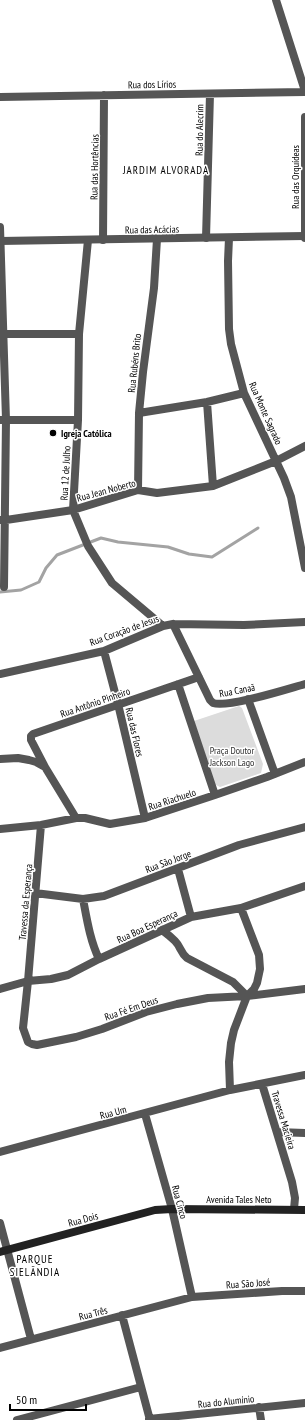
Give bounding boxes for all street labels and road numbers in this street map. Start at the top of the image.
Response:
street label: Rua dos Lírios [128,78,177,91]
street label: Rua do Alecrim [193,104,206,156]
street label: Rua das Hortências [87,133,102,200]
street label: Rua das Orquídeas [289,144,302,209]
street label: Rua das Acácias [125,223,180,236]
street label: Rua Rubéns Brito [125,333,144,393]
street label: Rua Monte Sagrado [246,380,285,447]
street label: Rua 12 de Julho [58,445,73,501]
street label: Rua Jean Noberto [75,476,137,505]
street label: Rua Coração de Jesus [88,612,161,649]
street label: Rua Canaã [218,681,256,700]
street label: Rua Antônio Pinheiro [59,684,132,720]
street label: Rua das Flores [123,706,147,759]
street label: Rua Riachuelo [147,786,198,813]
street label: Rua São Jorge [143,847,193,876]
street label: Travessa da Esperança [16,863,35,941]
street label: Rua Boa Esperança [115,907,180,946]
street label: Rua Fé Em Deus [103,993,160,1024]
street label: Travessa Macieira [268,1089,299,1151]
street label: Rua Um [98,1103,128,1122]
street label: Rua Cinco [169,1184,190,1220]
street label: Avenida Tales Neto [206,1193,272,1206]
street label: Rua Dois [67,1209,100,1230]
street label: Rua São José [226,1275,271,1292]
street label: Rua Três [78,1303,109,1323]
street label: Rua do Alumínio [197,1392,255,1411]

